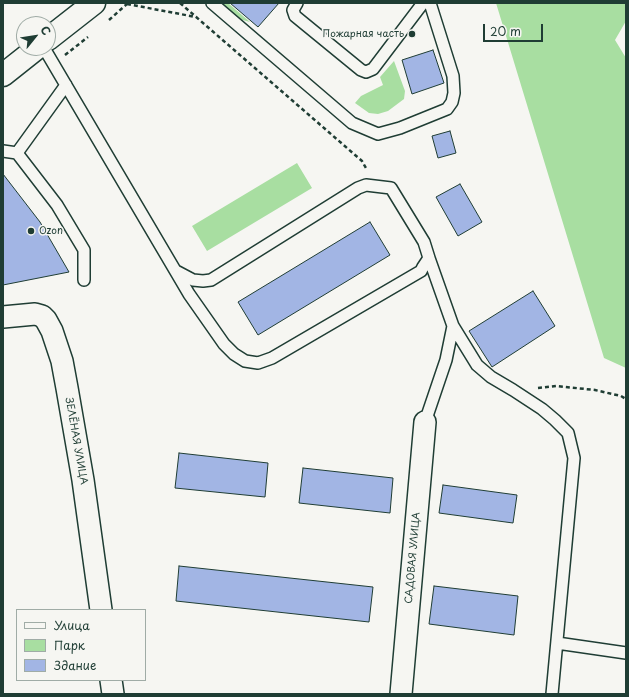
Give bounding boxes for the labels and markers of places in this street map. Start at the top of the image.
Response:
place label: Пожарная часть [323,28,404,40]
marker: Пожарная часть [407,29,417,39]
place label: Ozon [39,225,63,237]
marker: Ozon [26,226,36,236]

